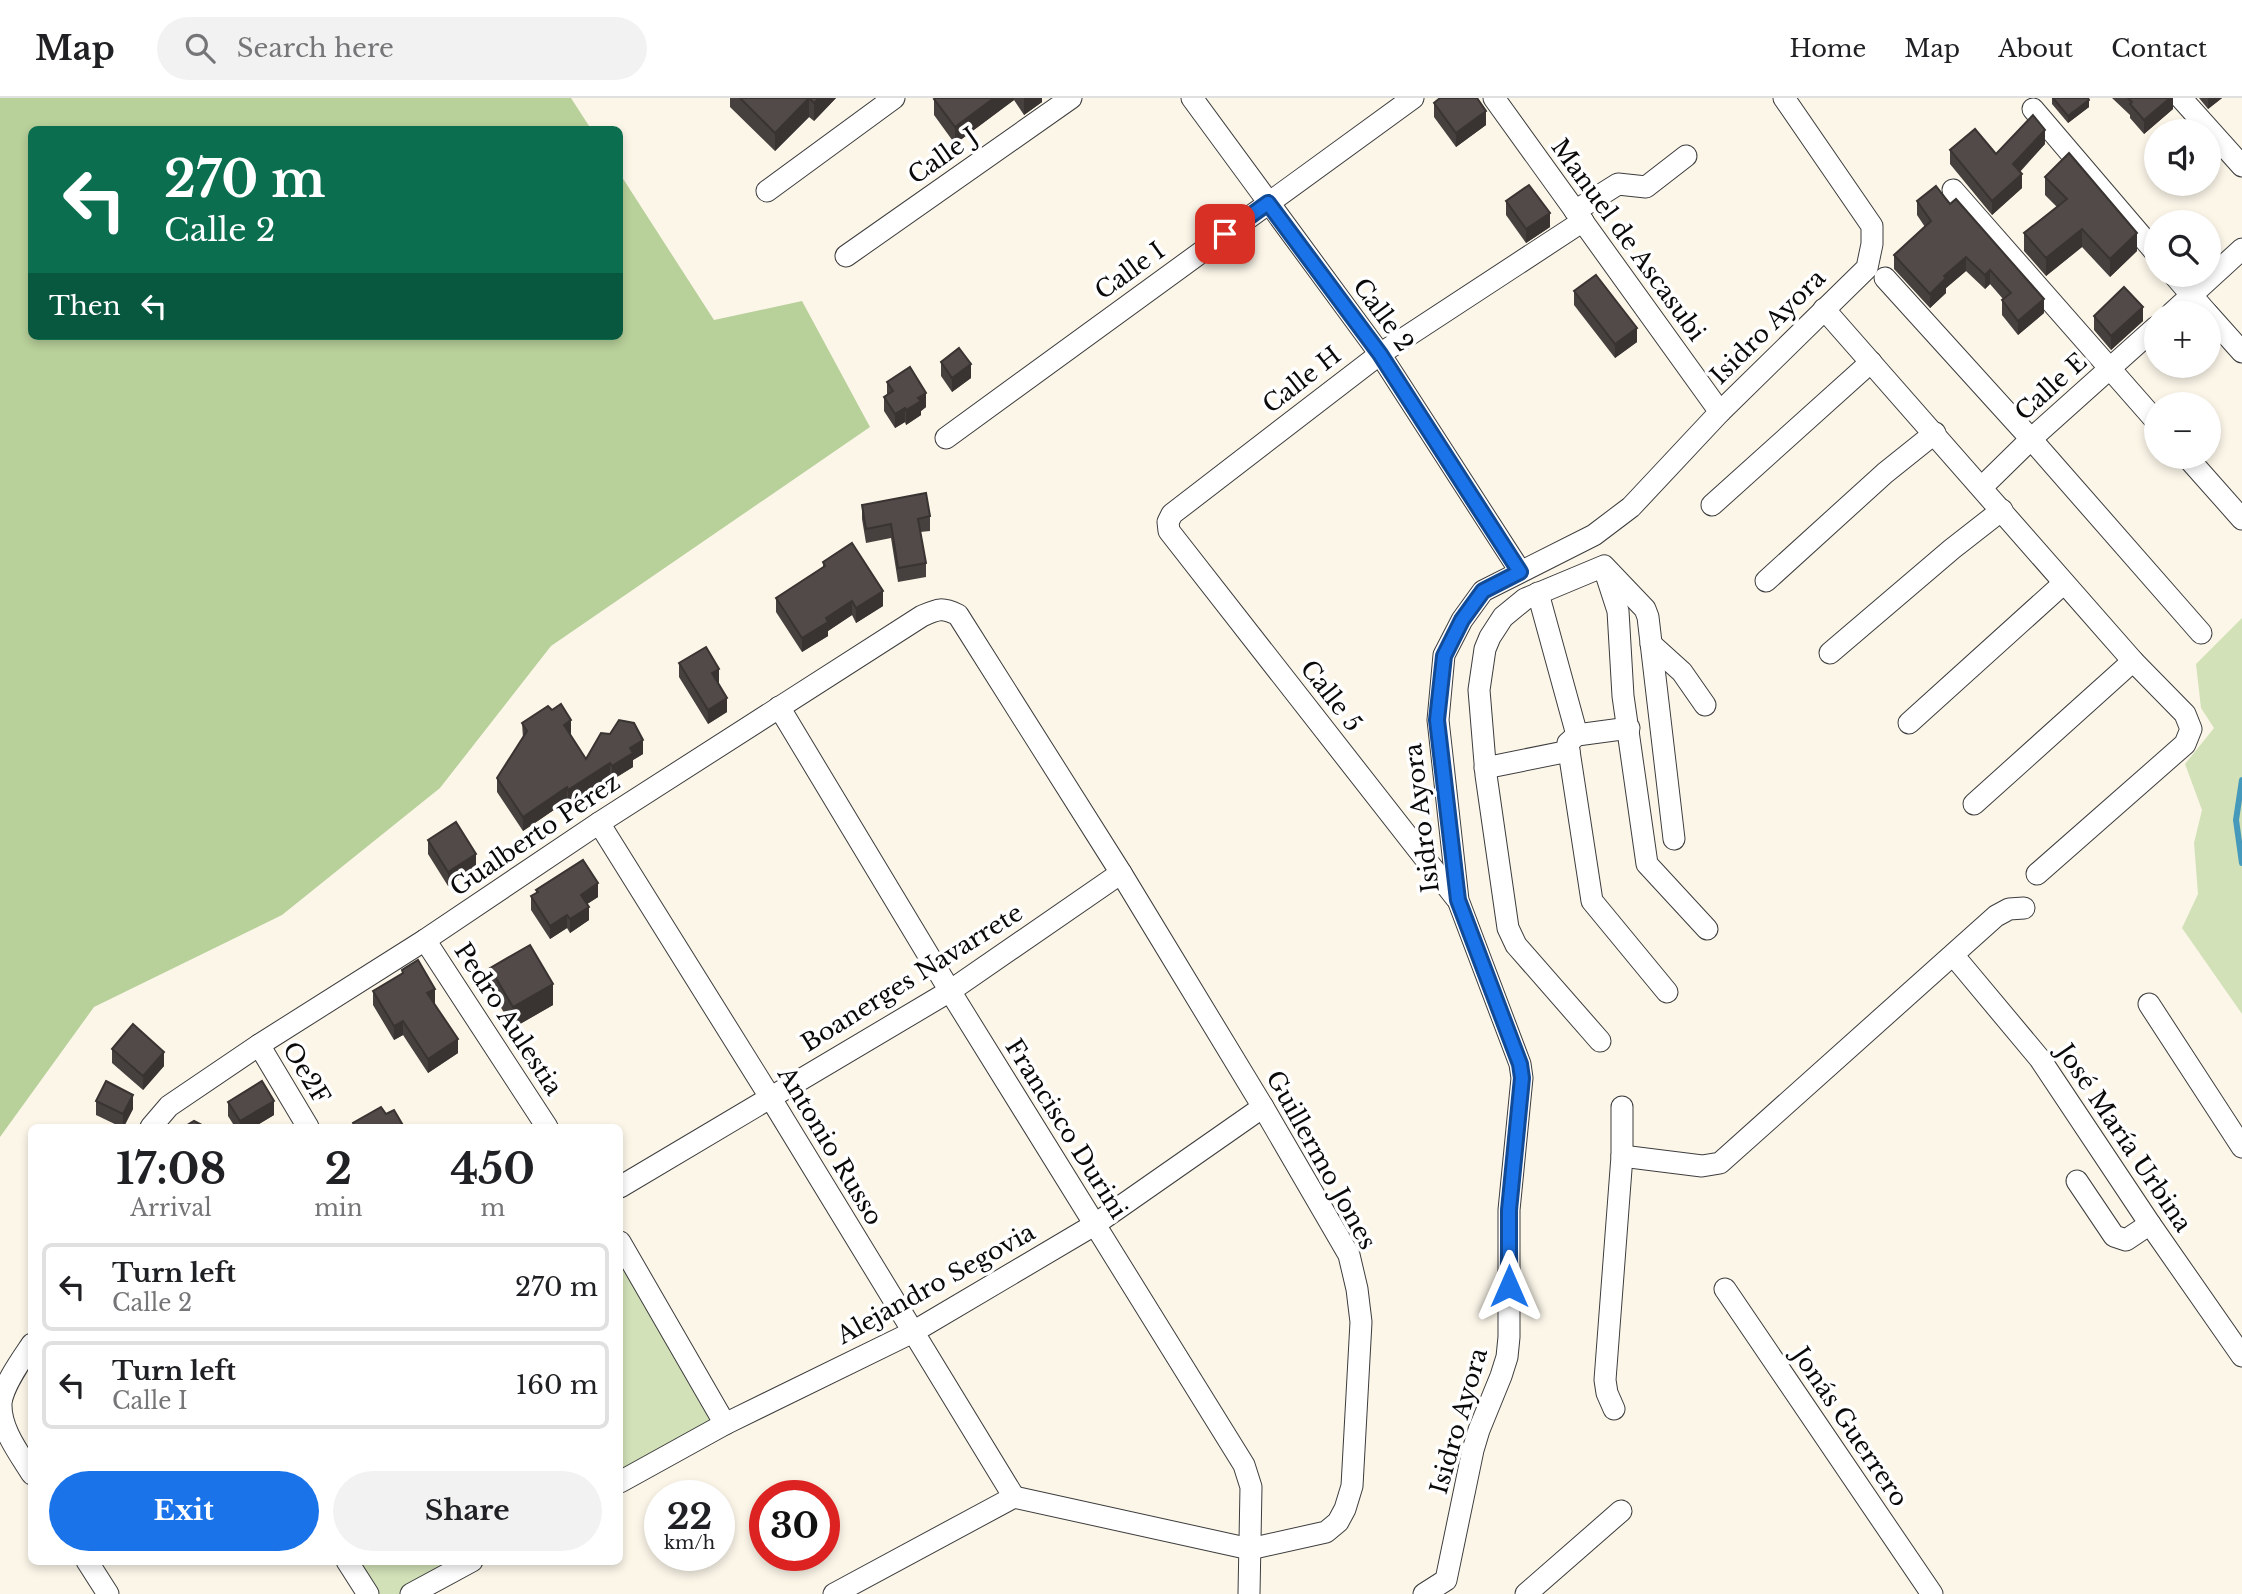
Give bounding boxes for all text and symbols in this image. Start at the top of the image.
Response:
search box [157,17,647,80]
text: Map [35,28,115,69]
icon: search [181,29,219,67]
text: Search here [237,32,394,64]
text: Home [1790,34,1866,63]
text: Map [1904,34,1960,63]
text: About [1998,34,2073,63]
text: Contact [2111,34,2207,63]
map controls [2144,119,2221,469]
button: sound [2144,119,2221,196]
street label: Calle J [902,121,983,190]
street label: Manuel de Ascasubi [1545,133,1712,346]
text: 270 m [164,149,325,210]
icon: left [49,154,140,245]
pin [1195,204,1255,264]
text: Calle 2 [164,210,275,250]
button: search [2144,210,2221,287]
icon: arrive [1206,215,1244,253]
street label: Calle I [1089,236,1170,305]
street label: Isidro Ayora [1704,263,1832,390]
street label: Calle 2 [1347,272,1420,357]
icon: left [135,287,173,325]
text: Then [49,290,121,322]
button: + [2144,301,2221,378]
street label: Calle H [1257,340,1346,419]
street label: Calle E [2009,347,2092,426]
button: − [2144,392,2221,469]
street label: Calle 5 [1295,654,1368,737]
street label: Isidro Ayora [1398,741,1445,894]
street label: Gualberto Pérez [444,767,625,902]
street label: Boanerges Navarrete [796,898,1028,1058]
street label: Pedro Aulestia [448,937,569,1101]
street label: Francisco Durini [999,1034,1133,1224]
street label: Oe2F [277,1036,336,1109]
street label: José María Urbina [2049,1036,2198,1238]
street label: Antonio Russo [771,1060,889,1230]
street label: Guillermo Jones [1260,1065,1383,1254]
text: 17:08 [116,1143,226,1195]
text: 2 [325,1143,352,1195]
text: 450 [450,1143,535,1195]
text: Arrival [130,1194,212,1222]
text: min [314,1194,363,1222]
text: m [480,1194,505,1222]
street label: Alejandro Segovia [831,1217,1040,1351]
position arrow [1472,1249,1546,1323]
text: Turn left [112,1257,236,1289]
icon: left [53,1268,91,1306]
text: 270 m [515,1271,598,1303]
text: Calle 2 [112,1289,192,1317]
street label: Jonás Guerrero [1785,1339,1914,1512]
street label: Isidro Ayora [1424,1344,1493,1497]
text: Turn left [112,1355,236,1387]
icon: left [53,1366,91,1404]
text: 160 m [516,1369,598,1401]
text: Calle I [112,1387,187,1415]
button: Exit [49,1471,319,1551]
button: Share [333,1471,602,1551]
speed limit sign: 30 [749,1480,840,1571]
text: 22 [667,1495,712,1538]
text: km/h [664,1532,715,1554]

